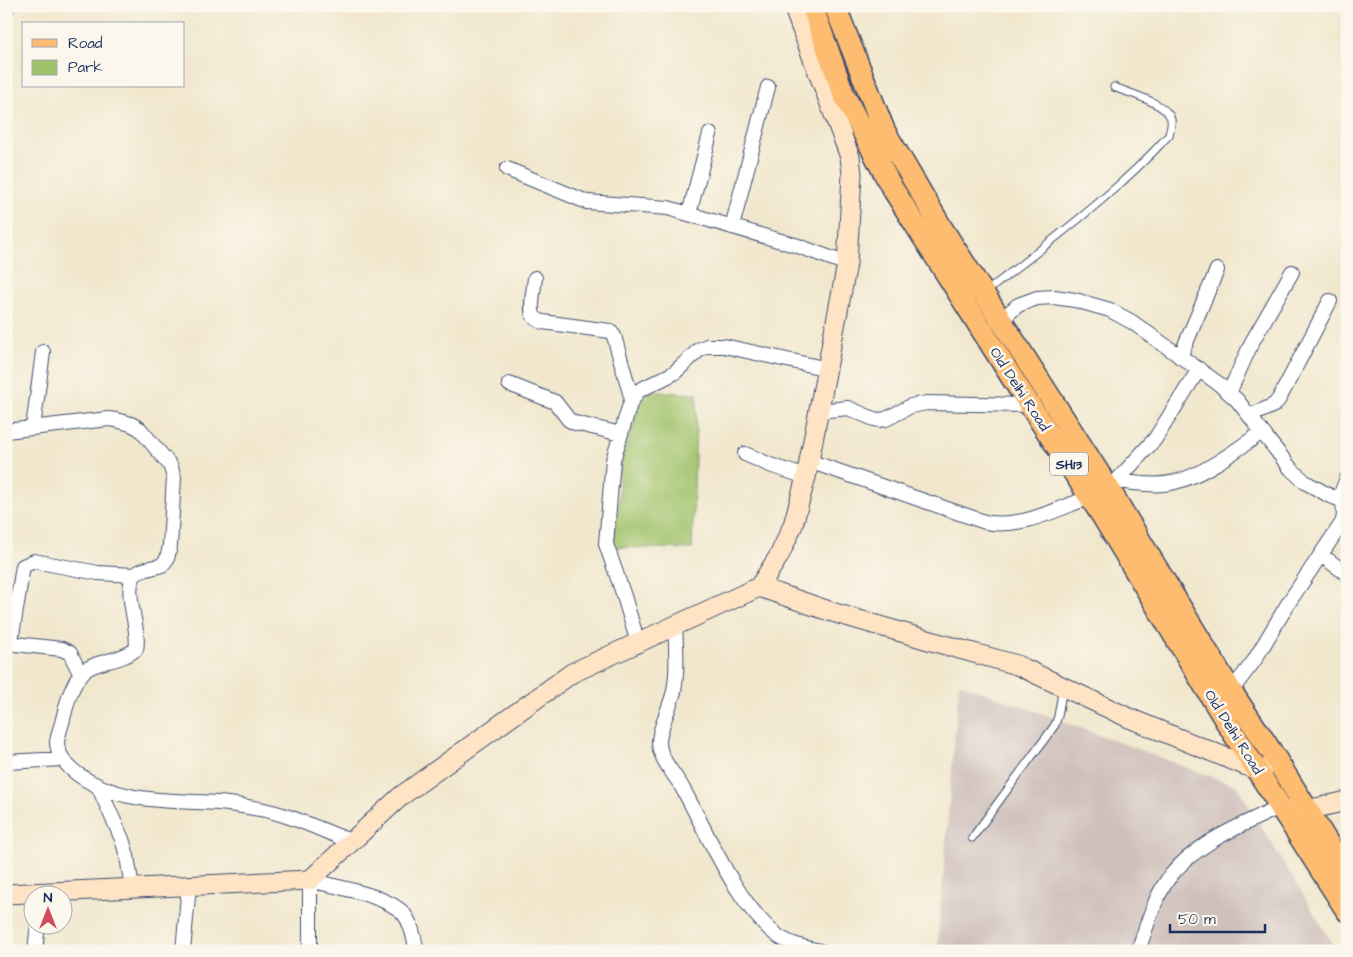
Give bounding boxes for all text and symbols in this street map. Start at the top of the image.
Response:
legend [22,22,185,88]
text: Road [68,33,103,54]
text: Park [68,57,103,78]
street label: Old Delhi Road [985,343,1055,436]
road number: SH13 [1050,452,1088,476]
street label: Old Delhi Road [1199,686,1268,779]
north arrow [22,884,72,934]
text: N [44,888,53,908]
scale bar [1170,902,1266,934]
text: 50 m [1178,909,1216,930]

